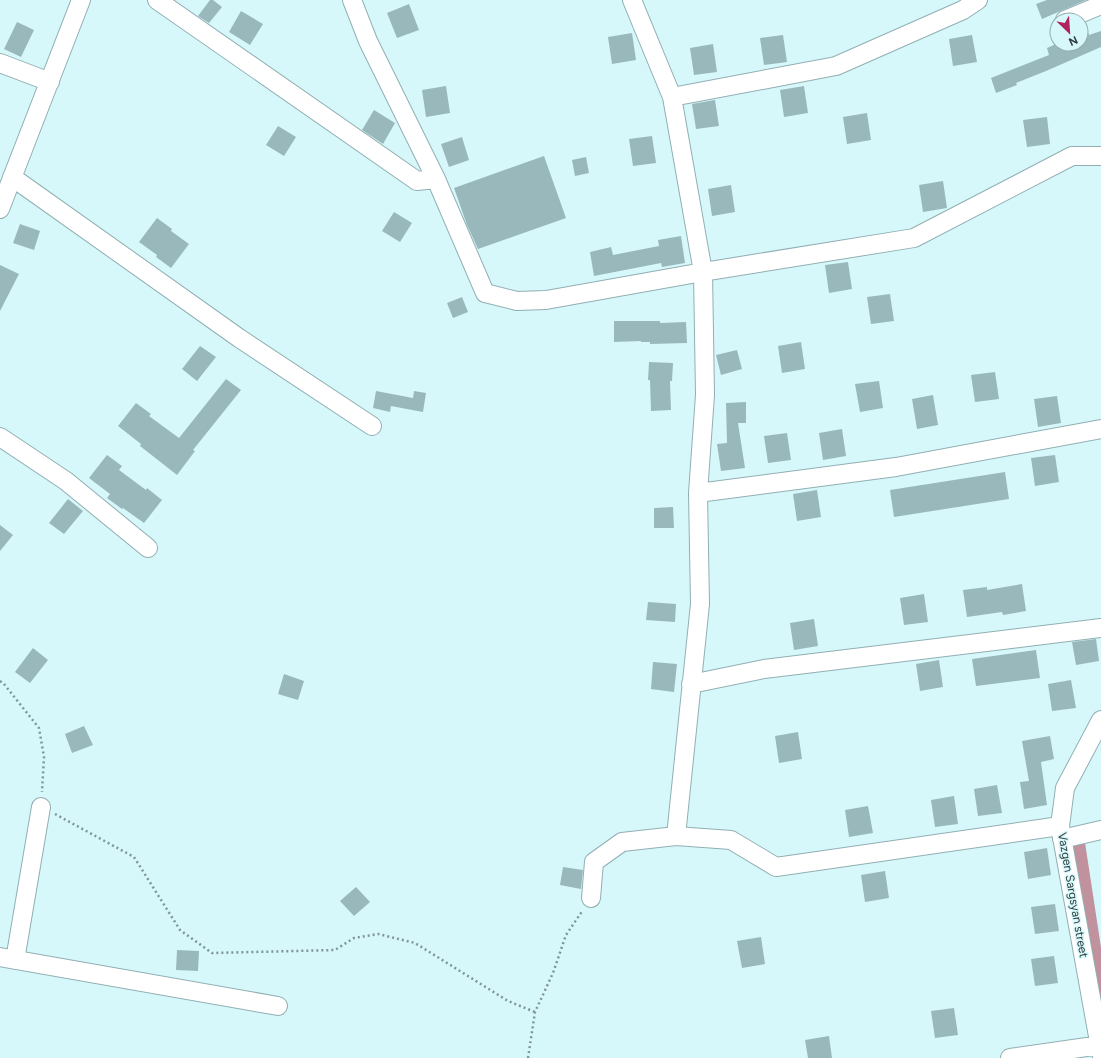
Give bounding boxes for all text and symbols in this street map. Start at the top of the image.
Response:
north arrow [1049,12,1089,52]
text: N [1066,33,1080,48]
street label: Vazgen Sargsyan street [1055,831,1091,959]

